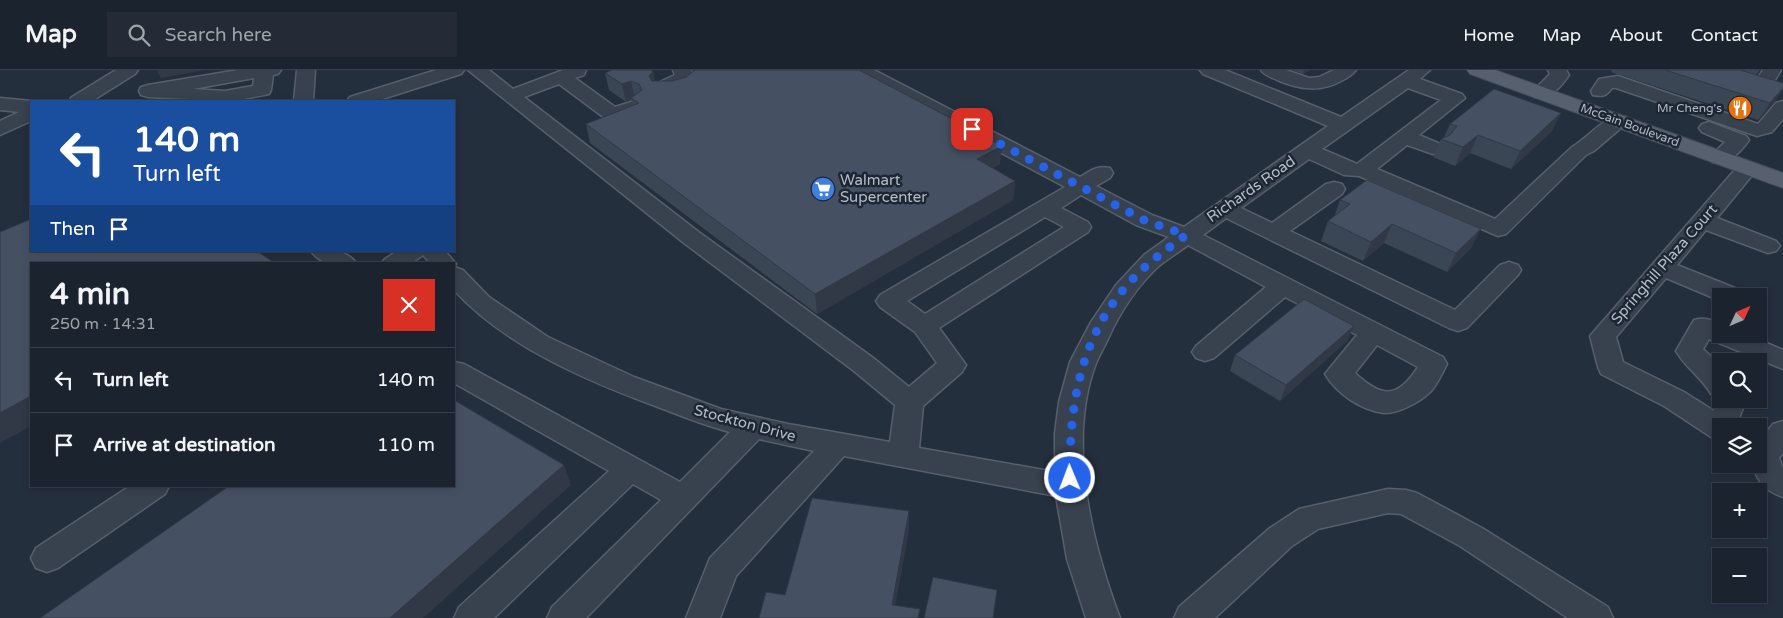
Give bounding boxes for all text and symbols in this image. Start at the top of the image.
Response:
search box [107,12,457,57]
text: Map [25,20,77,49]
icon: search [125,21,153,49]
text: Search here [165,24,272,46]
text: Home [1463,24,1514,46]
text: Map [1542,24,1581,46]
text: About [1609,24,1663,46]
text: Contact [1691,24,1758,46]
restaurant icon: Mr Cheng's [1727,95,1753,121]
street label: McCain Boulevard [1579,101,1681,149]
place label: Mr Cheng's [1657,101,1722,115]
pin [951,108,993,150]
icon: arrive [958,115,986,143]
text: 140 m [133,119,240,161]
icon: left [50,120,115,185]
street label: Richards Road [1203,152,1299,226]
text: Turn left [133,161,221,187]
place label: Walmart Supercenter [840,171,927,206]
supermarket icon: Walmart Supercenter [810,176,836,202]
street label: Springhill Plaza Court [1607,200,1721,328]
icon: arrive [105,215,133,243]
text: Then [50,218,95,240]
text: 4 min [50,276,130,313]
button: close [383,279,435,331]
north arrow [1712,288,1768,342]
map controls [1712,288,1767,603]
text: 250 m · 14:31 [50,314,156,334]
button: search [1712,353,1767,408]
icon: left [50,366,78,394]
text: Turn left [93,369,169,391]
text: 140 m [377,369,435,391]
street label: Stockton Drive [692,401,798,445]
button: layers [1712,418,1767,473]
icon: arrive [50,431,78,459]
text: Arrive at destination [93,434,276,456]
text: 110 m [377,434,435,456]
position arrow [1043,451,1095,503]
button: + [1712,483,1767,538]
button: − [1712,548,1767,603]

